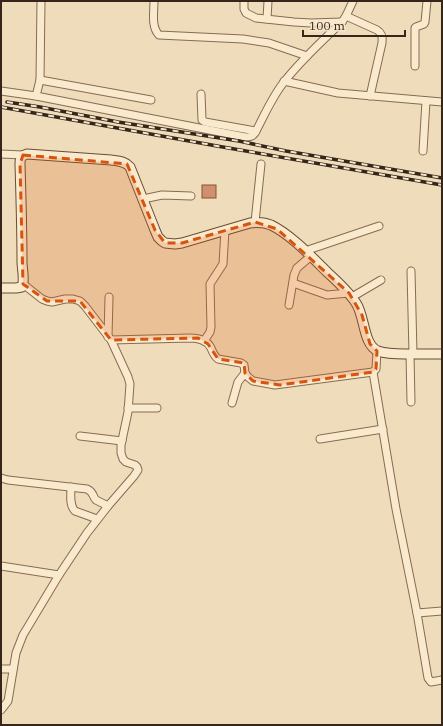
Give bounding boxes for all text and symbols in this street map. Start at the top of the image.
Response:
scale bar [303,12,405,38]
text: 100 m [309,18,345,33]

